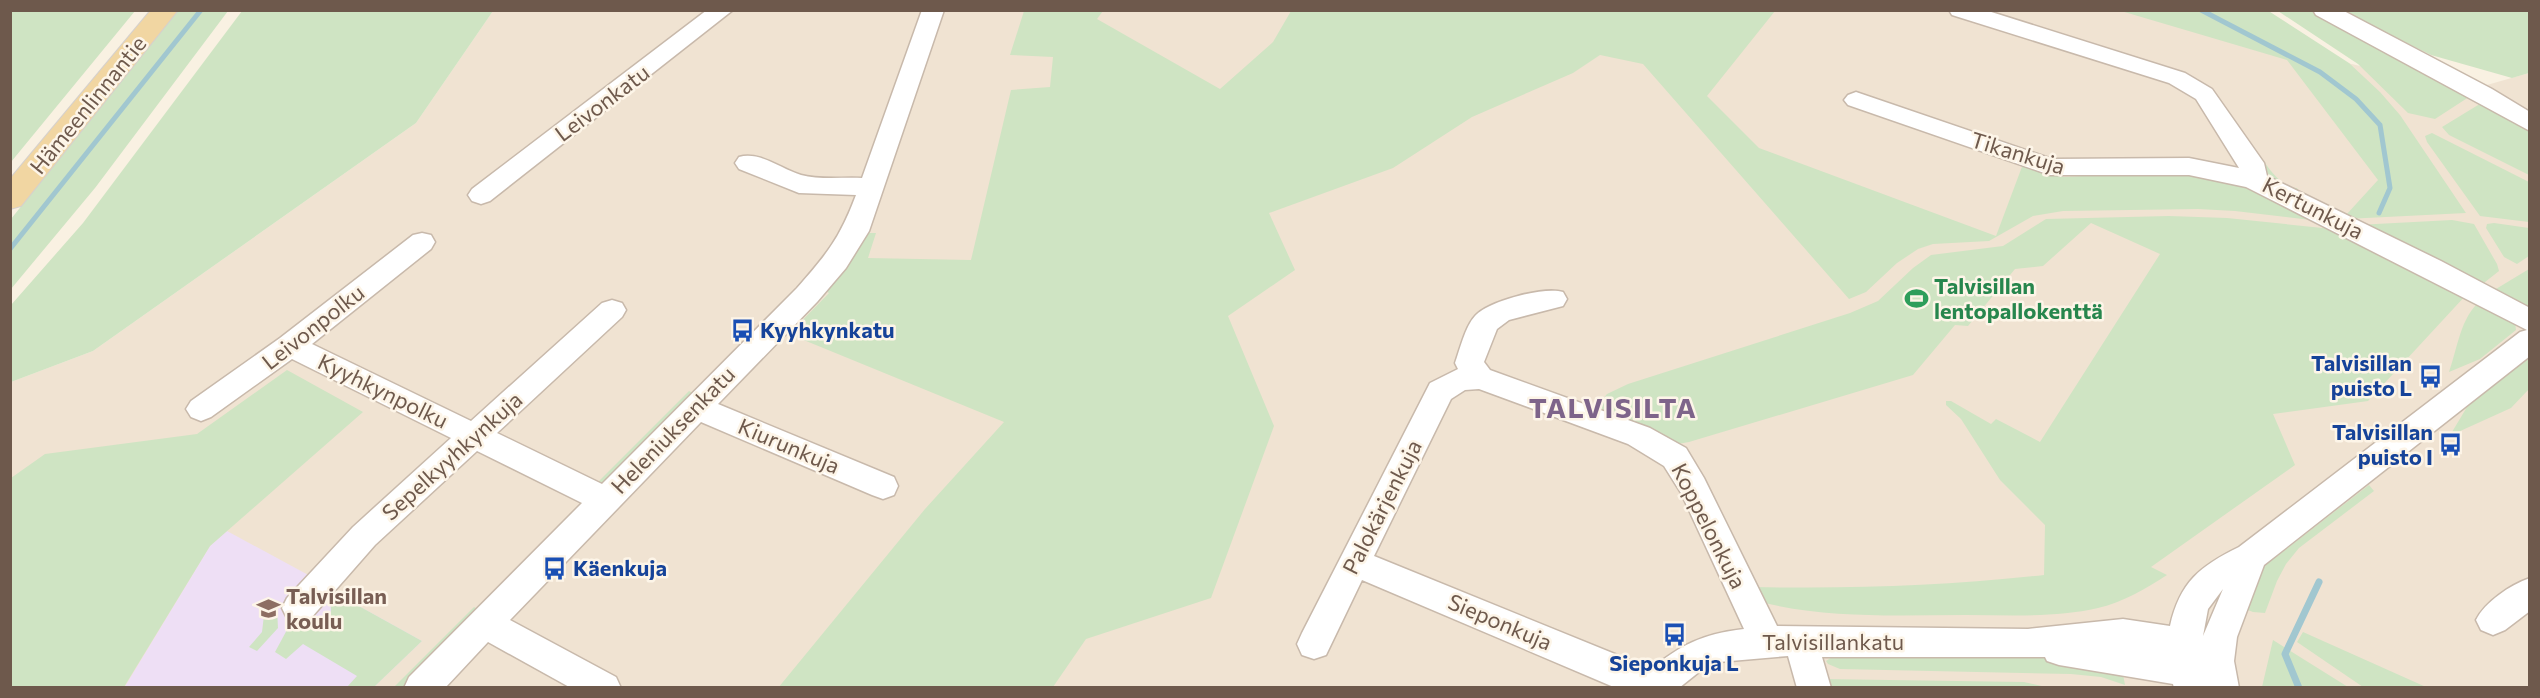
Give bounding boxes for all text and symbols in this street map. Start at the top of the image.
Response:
street label: Hämeenlinnantie [24,30,152,179]
street label: Leivonkatu [549,58,654,147]
street label: Tikankuja [1968,125,2069,180]
street label: Kertunkuja [2258,171,2368,244]
place label: Talvisillan lentopallokenttä [1934,272,2103,324]
street label: Leivonpolku [256,278,369,375]
sports icon: Talvisillan lentopallokenttä [1903,286,1929,312]
place label: Kyyhkynkatu [760,316,895,343]
bus stop icon: Kyyhkynkatu [729,317,755,343]
street label: Kyyhkynpolku [314,347,453,434]
place label: Talvisillan puisto L [2311,349,2412,401]
street label: Heleniuksenkatu [605,360,740,499]
bus stop icon: Talvisillan puisto L [2417,363,2443,389]
street label: Sepelkyyhkynkuja [376,386,527,526]
district label: TALVISILTA [1529,390,1697,424]
street label: Kiurunkuja [734,412,844,479]
place label: Talvisillan puisto I [2332,418,2433,470]
bus stop icon: Talvisillan puisto I [2438,432,2464,458]
street label: Palokärjenkuja [1336,435,1427,579]
street label: Koppelonkuja [1666,458,1753,593]
place label: Käenkuja [573,554,667,581]
bus stop icon: Käenkuja [542,555,568,581]
place label: Talvisillan koulu [286,582,387,634]
street label: Sieponkuja [1444,588,1556,656]
school or university icon: Talvisillan koulu [255,596,281,622]
bus stop icon: Sieponkuja L [1661,621,1687,647]
street label: Talvisillankatu [1762,628,1904,655]
place label: Sieponkuja L [1609,649,1739,676]

